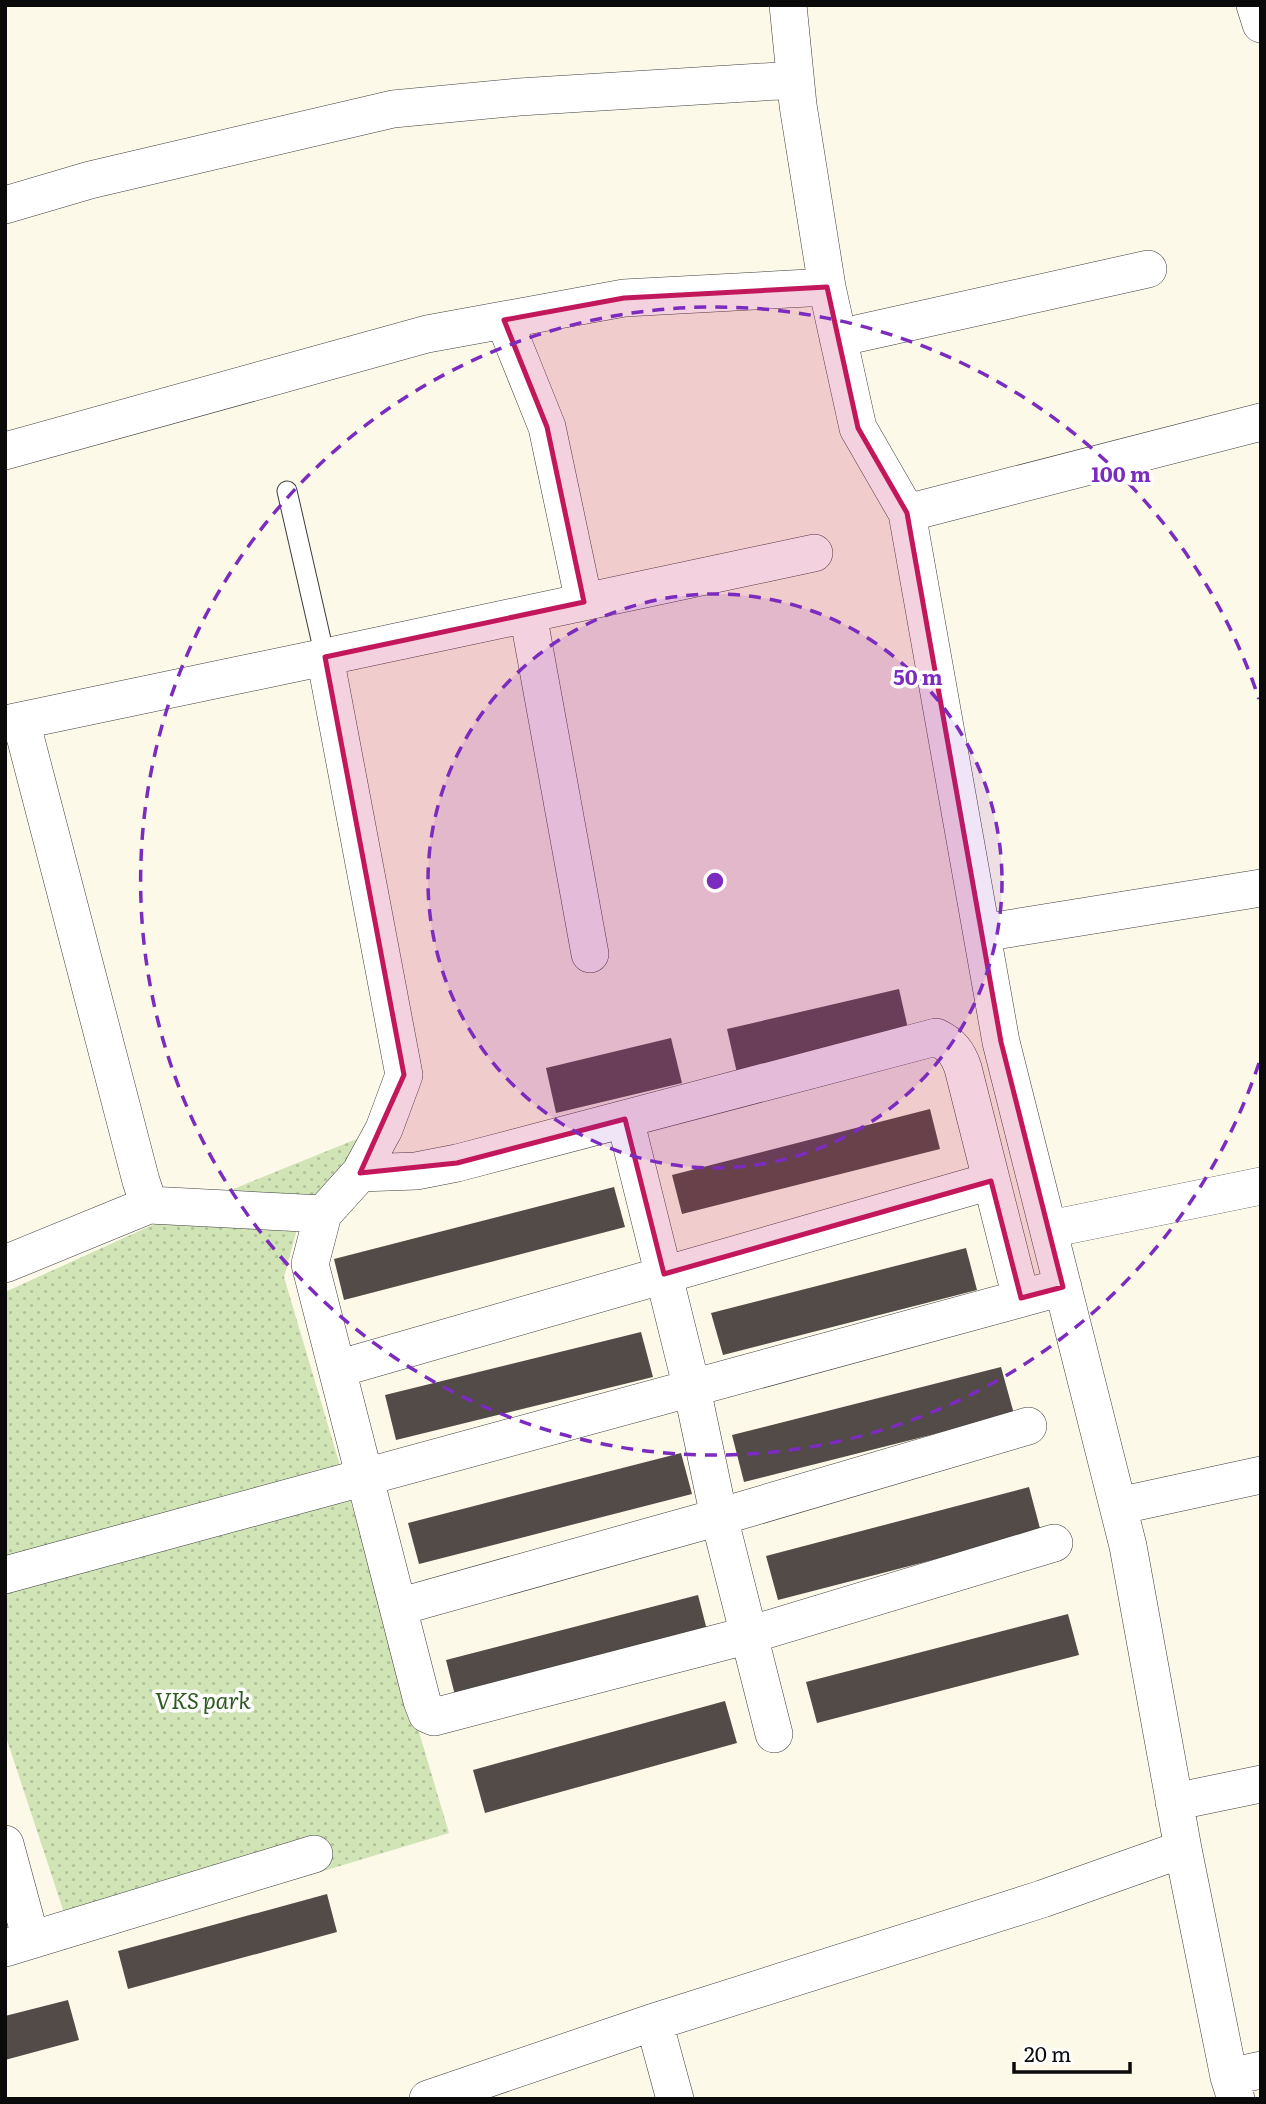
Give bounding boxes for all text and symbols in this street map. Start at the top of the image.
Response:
text: 100 m [1091,457,1151,488]
text: 50 m [893,660,943,691]
centre of rings [703,869,727,893]
park label: VKS park [155,1682,251,1716]
scale bar [1014,2030,1130,2074]
text: 20 m [1024,2037,1071,2068]

